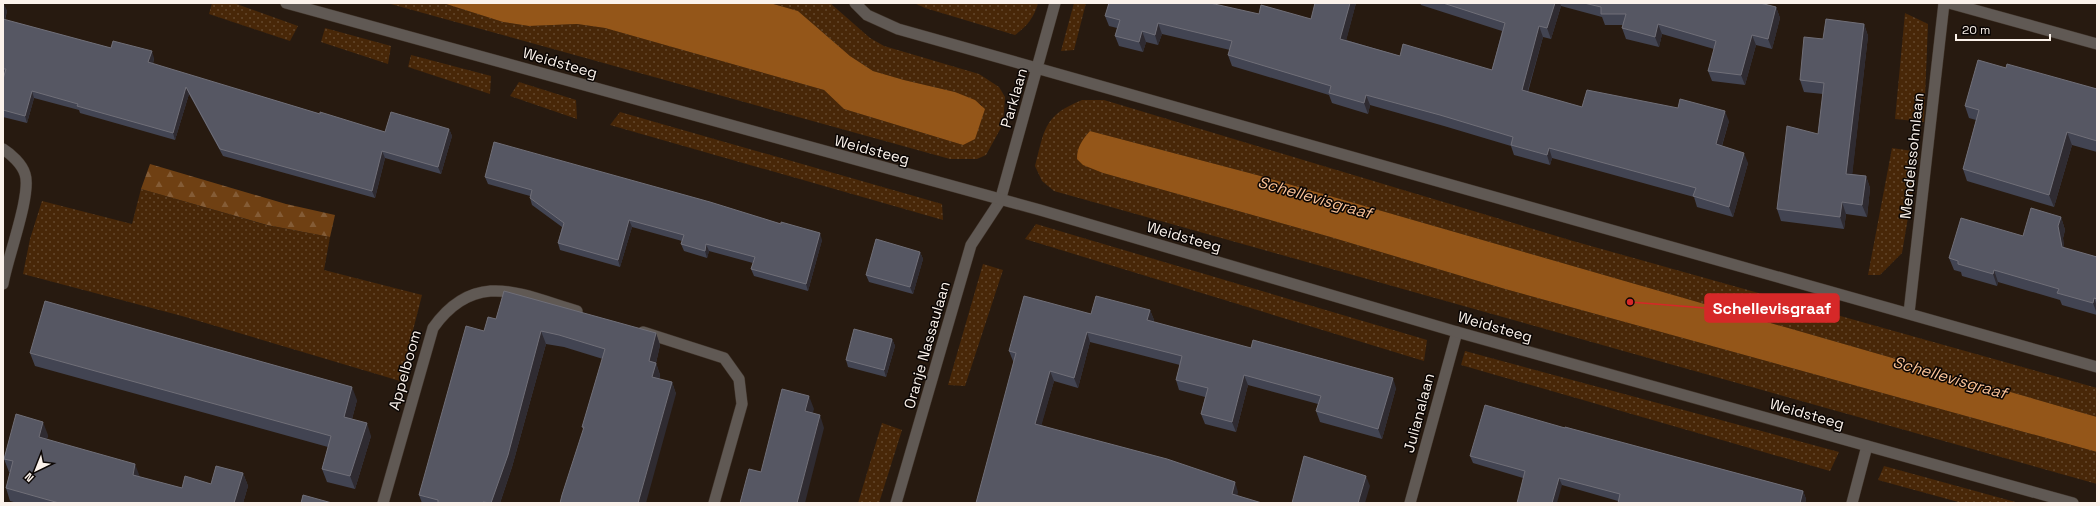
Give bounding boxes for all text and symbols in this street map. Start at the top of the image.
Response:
scale bar [1956,16,2050,42]
text: 20 m [1962,22,1990,38]
street label: Weidsteeg [521,43,600,82]
street label: Parklaan [996,66,1031,130]
street label: Mendelssohnlaan [1895,92,1928,220]
street label: Weidsteeg [833,130,912,169]
water label: Schellevisgraaf [1255,171,1377,225]
street label: Weidsteeg [1145,217,1224,256]
street label: Oranje Nassaulaan [899,279,954,411]
callout: Schellevisgraaf [1705,294,1839,322]
text: Schellevisgraaf [1713,298,1831,319]
street label: Weidsteeg [1456,307,1535,346]
street label: Appelboom [384,328,425,412]
water label: Schellevisgraaf [1890,351,2012,405]
street label: Julianalaan [1399,371,1438,455]
street label: Weidsteeg [1768,394,1847,433]
north arrow [16,450,56,490]
text: N [22,470,37,485]

